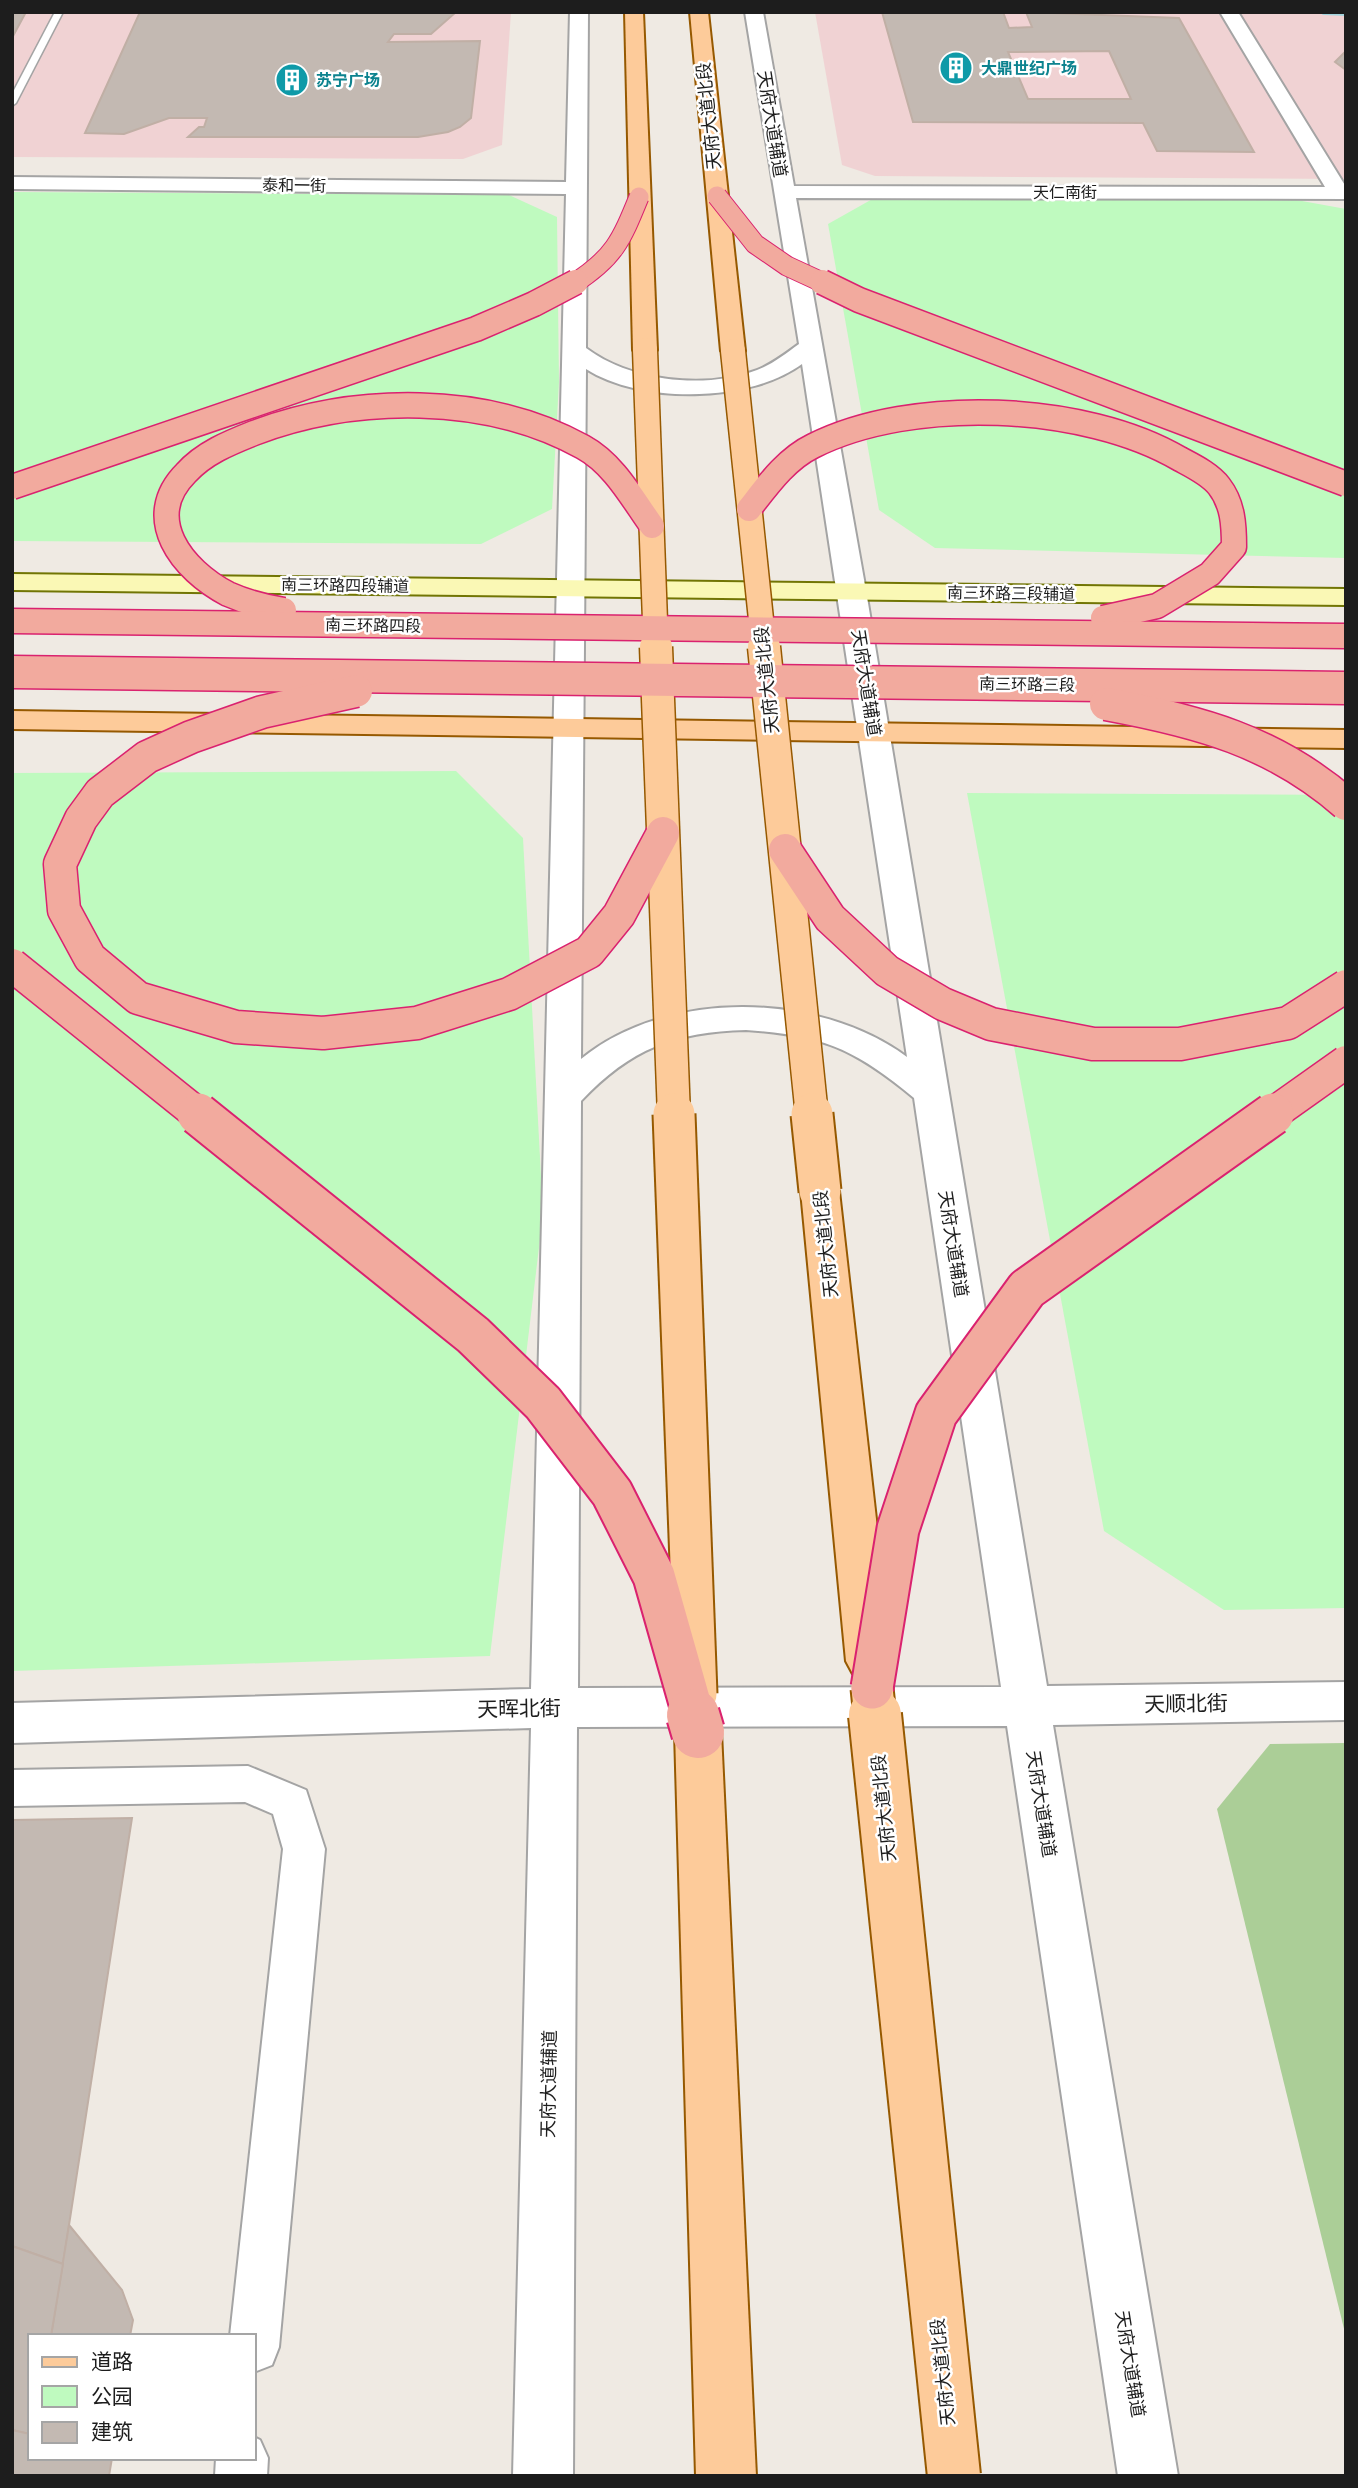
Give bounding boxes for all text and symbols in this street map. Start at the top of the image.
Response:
building icon: 大鼎世纪广场 [937,49,975,87]
place label: 大鼎世纪广场 [981,58,1077,79]
building icon: 苏宁广场 [273,61,311,99]
street label: 天府大道北段 [691,61,727,171]
street label: 天府大道辅道 [752,69,792,179]
place label: 苏宁广场 [316,70,380,91]
street label: 泰和一街 [262,174,326,197]
street label: 天仁南街 [1033,182,1097,203]
street label: 南三环路四段辅道 [281,574,409,597]
street label: 南三环路三段辅道 [947,582,1075,605]
street label: 南三环路四段 [325,614,421,637]
street label: 天府大道北段 [749,625,785,735]
street label: 天府大道辅道 [846,628,886,738]
street label: 南三环路三段 [979,673,1075,696]
street label: 天府大道北段 [808,1189,844,1299]
street label: 天府大道辅道 [933,1189,973,1299]
street label: 天顺北街 [1144,1689,1228,1719]
street label: 天晖北街 [477,1694,561,1724]
street label: 天府大道辅道 [1021,1749,1061,1859]
street label: 天府大道北段 [866,1753,902,1863]
street label: 天府大道辅道 [536,2030,562,2138]
street label: 天府大道辅道 [1110,2309,1150,2419]
street label: 天府大道北段 [925,2317,961,2427]
legend [28,2334,256,2460]
text: 道路 [91,2348,133,2376]
text: 公园 [91,2383,133,2411]
text: 建筑 [91,2418,133,2446]

